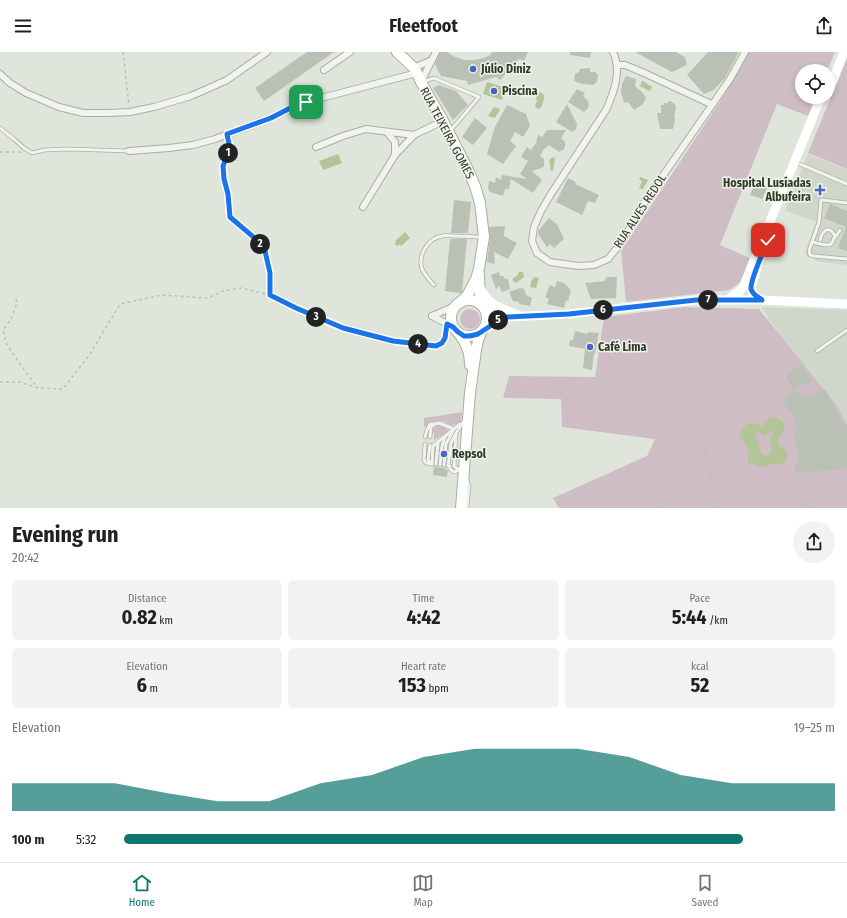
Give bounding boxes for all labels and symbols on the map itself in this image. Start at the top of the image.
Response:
place label: Júlio Diniz [480,62,531,76]
marker: Júlio Diniz [468,64,478,74]
place label: Piscina [502,84,538,98]
pin [289,85,323,119]
street label: RUA TEIXEIRA GOMES [417,85,477,181]
marker: Piscina [489,86,499,96]
pin: 1 [218,143,238,163]
street label: RUA ALVES REDOL [611,171,670,251]
place label: Hospital Lusíadas Albufeira [723,176,812,204]
marker: Hospital Lusíadas Albufeira [814,184,826,196]
pin [751,223,785,257]
pin: 2 [250,234,270,254]
pin: 7 [698,290,718,310]
pin: 6 [593,300,613,320]
pin: 3 [306,307,326,327]
pin: 5 [488,310,508,330]
pin: 4 [408,334,428,354]
place label: Café Lima [598,340,646,354]
marker: Café Lima [585,342,595,352]
place label: Repsol [452,447,487,461]
marker: Repsol [439,449,449,459]

